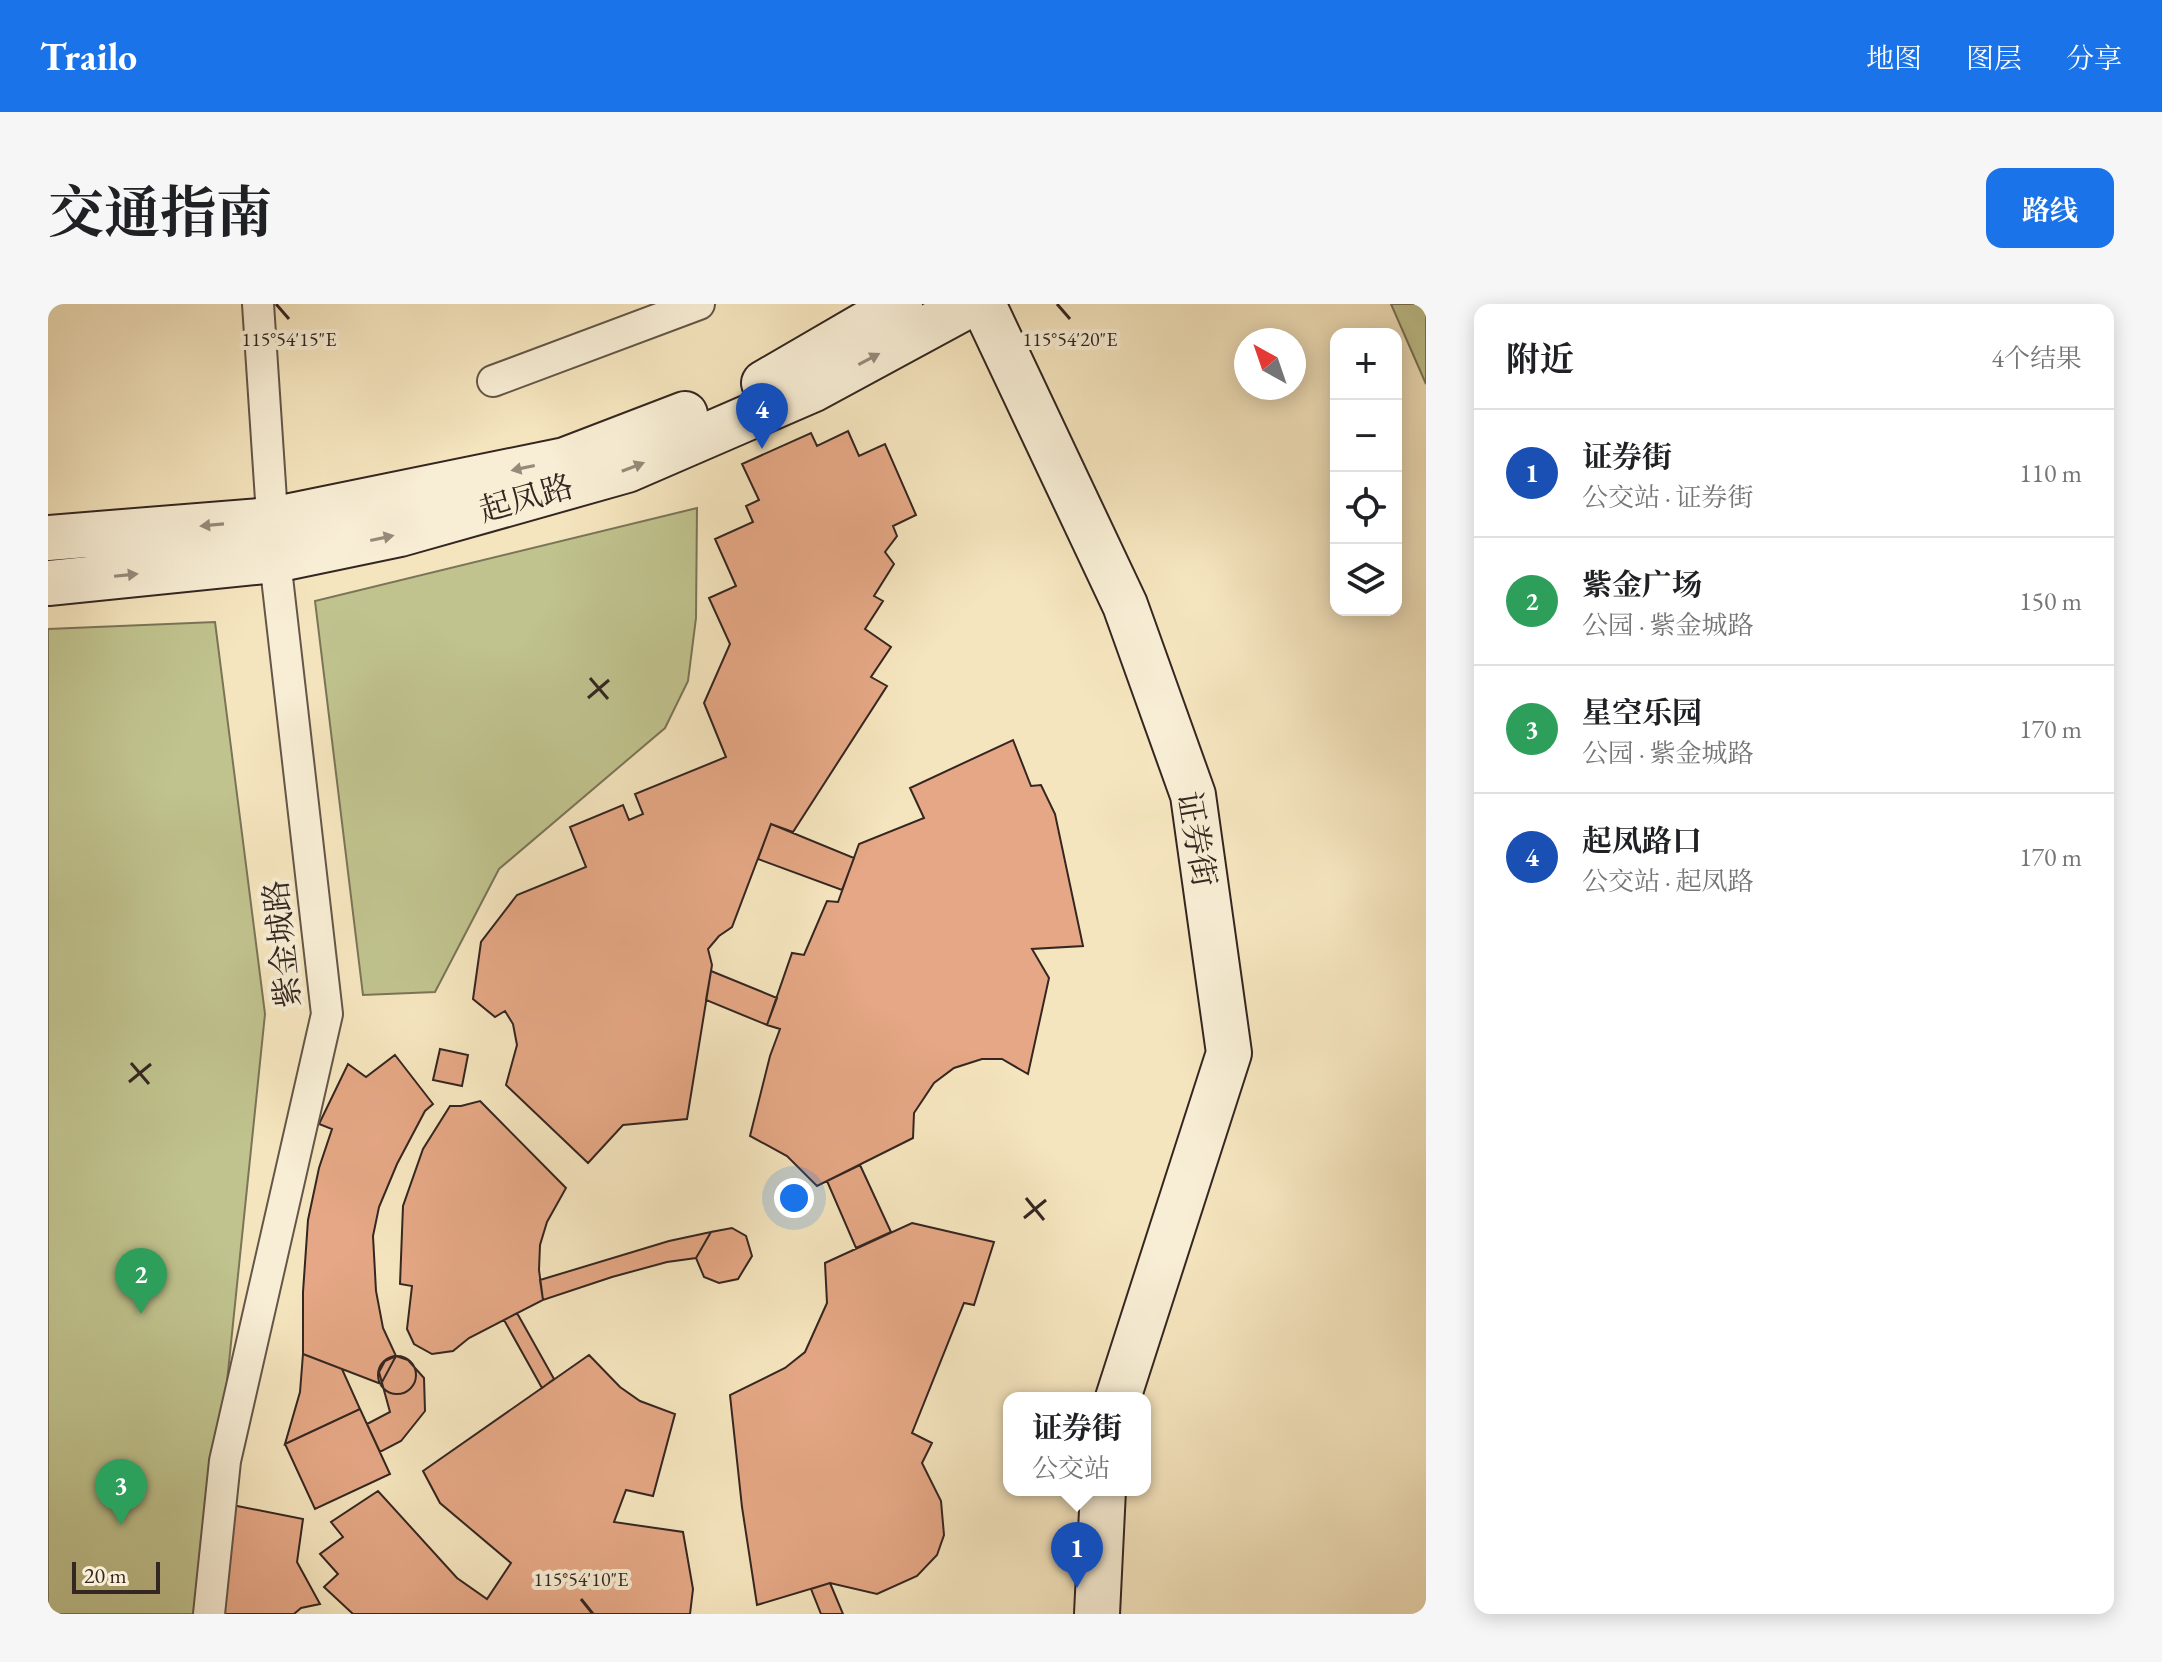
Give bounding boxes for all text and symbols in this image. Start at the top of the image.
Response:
text: Trailo [40,32,137,81]
text: 地图 [1866,40,1922,76]
text: 图层 [1966,40,2022,76]
text: 分享 [2066,40,2122,76]
button: 路线 [1986,168,2114,248]
text: 交通指南 [48,176,272,249]
text: 115°54'15"E [242,326,336,352]
text: 115°54'20"E [1023,326,1117,352]
north arrow [1234,328,1306,400]
map controls [1330,328,1402,616]
button: + [1330,328,1402,400]
text: 附近 [1506,337,1574,381]
text: 4个结果 [1992,341,2082,375]
one-way arrow [858,352,880,366]
pin: 4 [736,383,788,449]
button: − [1330,400,1402,472]
text: 证券街 [1582,437,1672,476]
text: 1 [1525,456,1539,490]
text: 110 m [2019,456,2082,490]
one-way arrow [621,460,645,473]
one-way arrow [510,463,535,475]
street label: 起凤路 [474,465,578,531]
button: locate [1330,472,1402,544]
text: 公交站 · 证券街 [1582,480,1754,514]
one-way arrow [199,519,224,532]
one-way arrow [370,531,395,543]
button: layers [1330,544,1402,616]
text: 紫金广场 [1582,565,1702,604]
one-way arrow [114,569,139,582]
text: 2 [1525,584,1539,618]
text: 150 m [2019,584,2082,618]
text: 公园 · 紫金城路 [1582,608,1754,642]
text: 星空乐园 [1582,693,1702,732]
text: 3 [1525,712,1539,746]
text: 170 m [2019,712,2082,746]
text: 公园 · 紫金城路 [1582,736,1754,770]
street label: 证券街 [1168,788,1226,890]
text: 起凤路口 [1582,821,1702,860]
text: 4 [1525,840,1539,874]
text: 170 m [2019,840,2082,874]
text: 公交站 · 起凤路 [1582,864,1754,898]
street label: 紫金城路 [254,878,310,1010]
your location [774,1178,814,1218]
pin: 2 [115,1248,167,1314]
popup [1003,1392,1151,1496]
text: 证券街 [1032,1408,1122,1447]
text: 公交站 [1032,1451,1110,1485]
pin: 3 [95,1459,147,1525]
pin: 1 [1051,1522,1103,1588]
scale bar [72,1558,160,1594]
text: 20 m [84,1561,127,1590]
text: 115°54'10"E [534,1566,628,1592]

